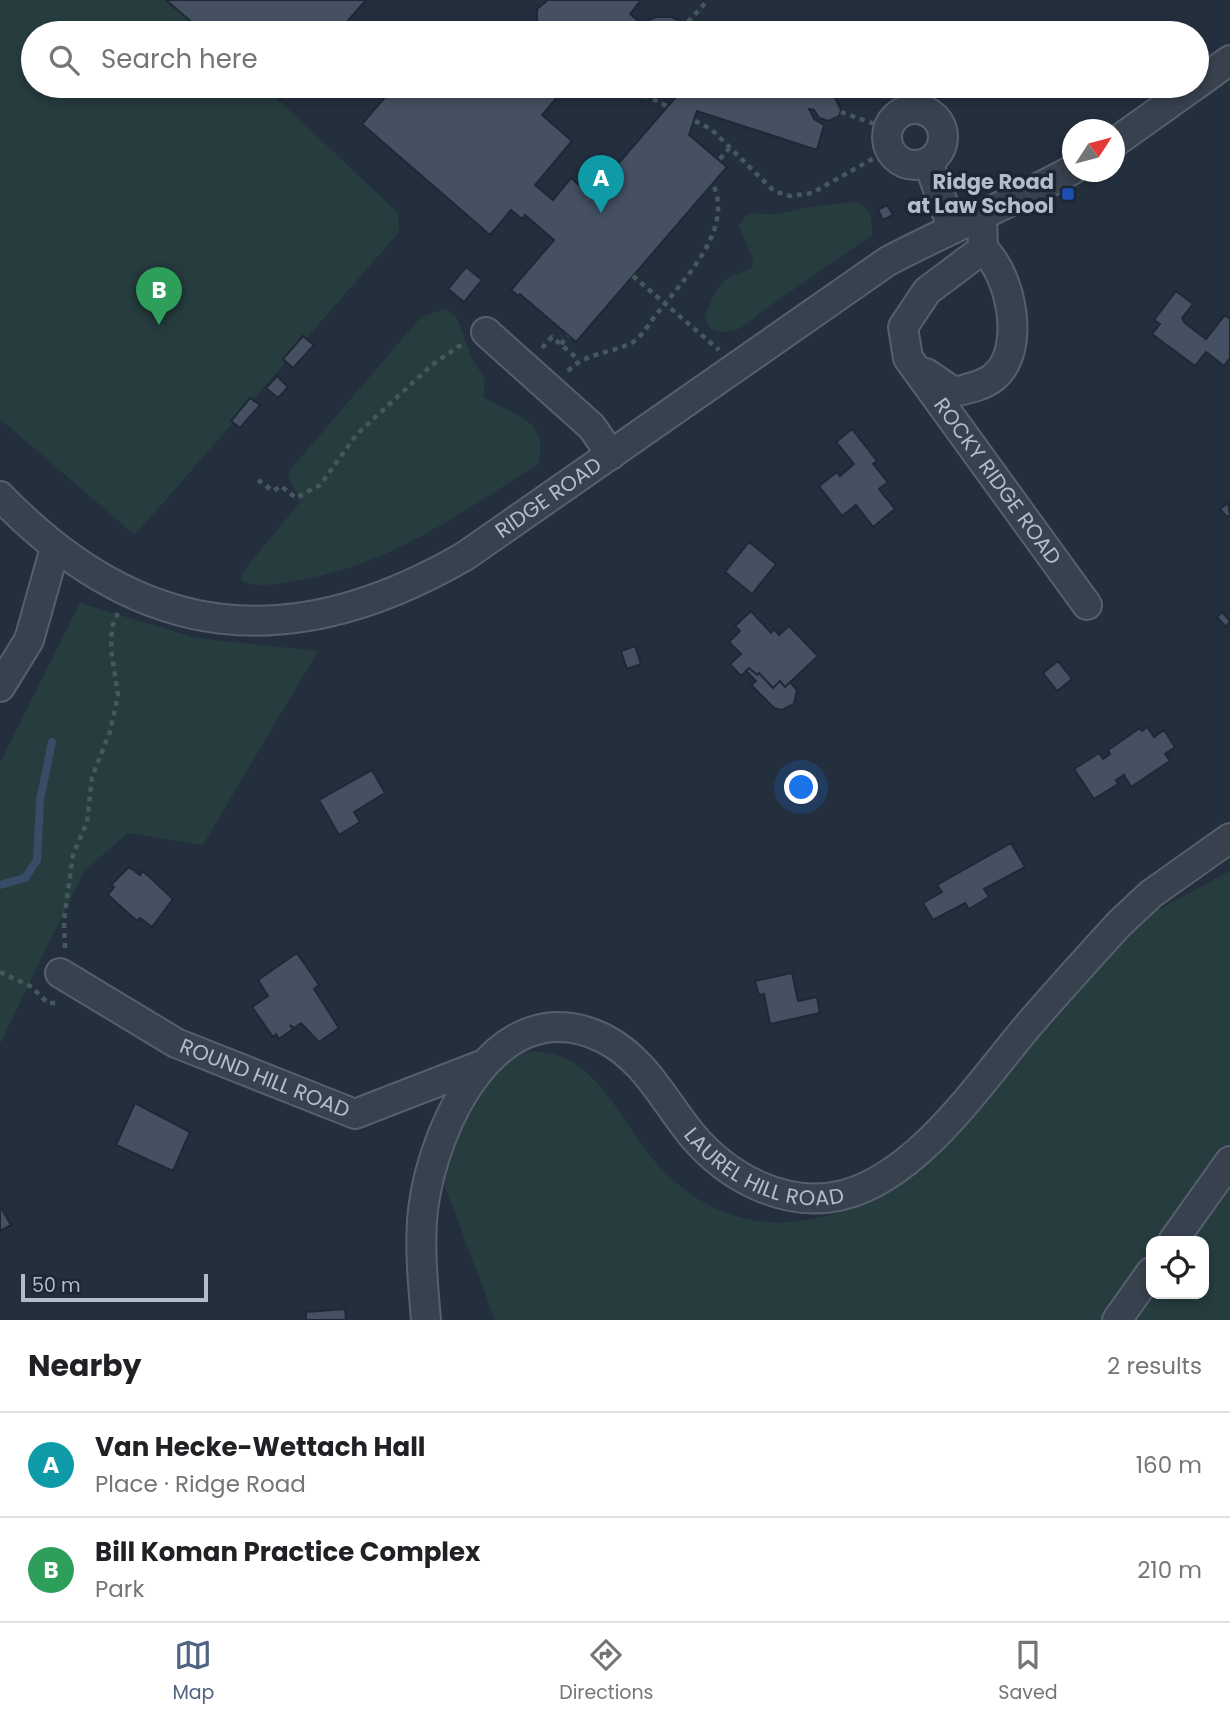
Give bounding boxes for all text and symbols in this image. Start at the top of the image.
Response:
search box [21,21,1209,98]
icon: search [45,41,83,79]
text: Search here [101,41,258,77]
north arrow [1062,119,1125,182]
pin: A [578,155,624,213]
place label: Ridge Road at Law School [907,167,1054,220]
marker: Ridge Road at Law School [1060,186,1076,202]
pin: B [136,267,182,325]
street label: ROCKY RIDGE ROAD [927,392,1068,570]
street label: RIDGE ROAD [489,450,607,545]
your location [784,770,818,804]
street label: ROUND HILL ROAD [176,1031,354,1125]
street label: LAUREL HILL ROAD [678,1121,846,1213]
map controls [1146,1236,1209,1299]
button: locate [1146,1236,1209,1299]
scale bar [21,1271,208,1303]
text: 50 m [32,1272,81,1299]
text: Nearby [28,1344,142,1387]
text: 2 results [1107,1350,1202,1382]
text: Van Hecke-Wettach Hall [95,1429,426,1465]
text: A [43,1449,59,1481]
text: 160 m [1136,1449,1202,1481]
text: Place · Ridge Road [95,1468,306,1500]
text: Bill Koman Practice Complex [95,1534,480,1570]
text: B [43,1554,59,1586]
text: 210 m [1137,1554,1202,1586]
text: Park [95,1573,144,1605]
tab: Map [172,1636,214,1707]
tab: Directions [559,1636,654,1707]
tab: Saved [998,1636,1058,1707]

